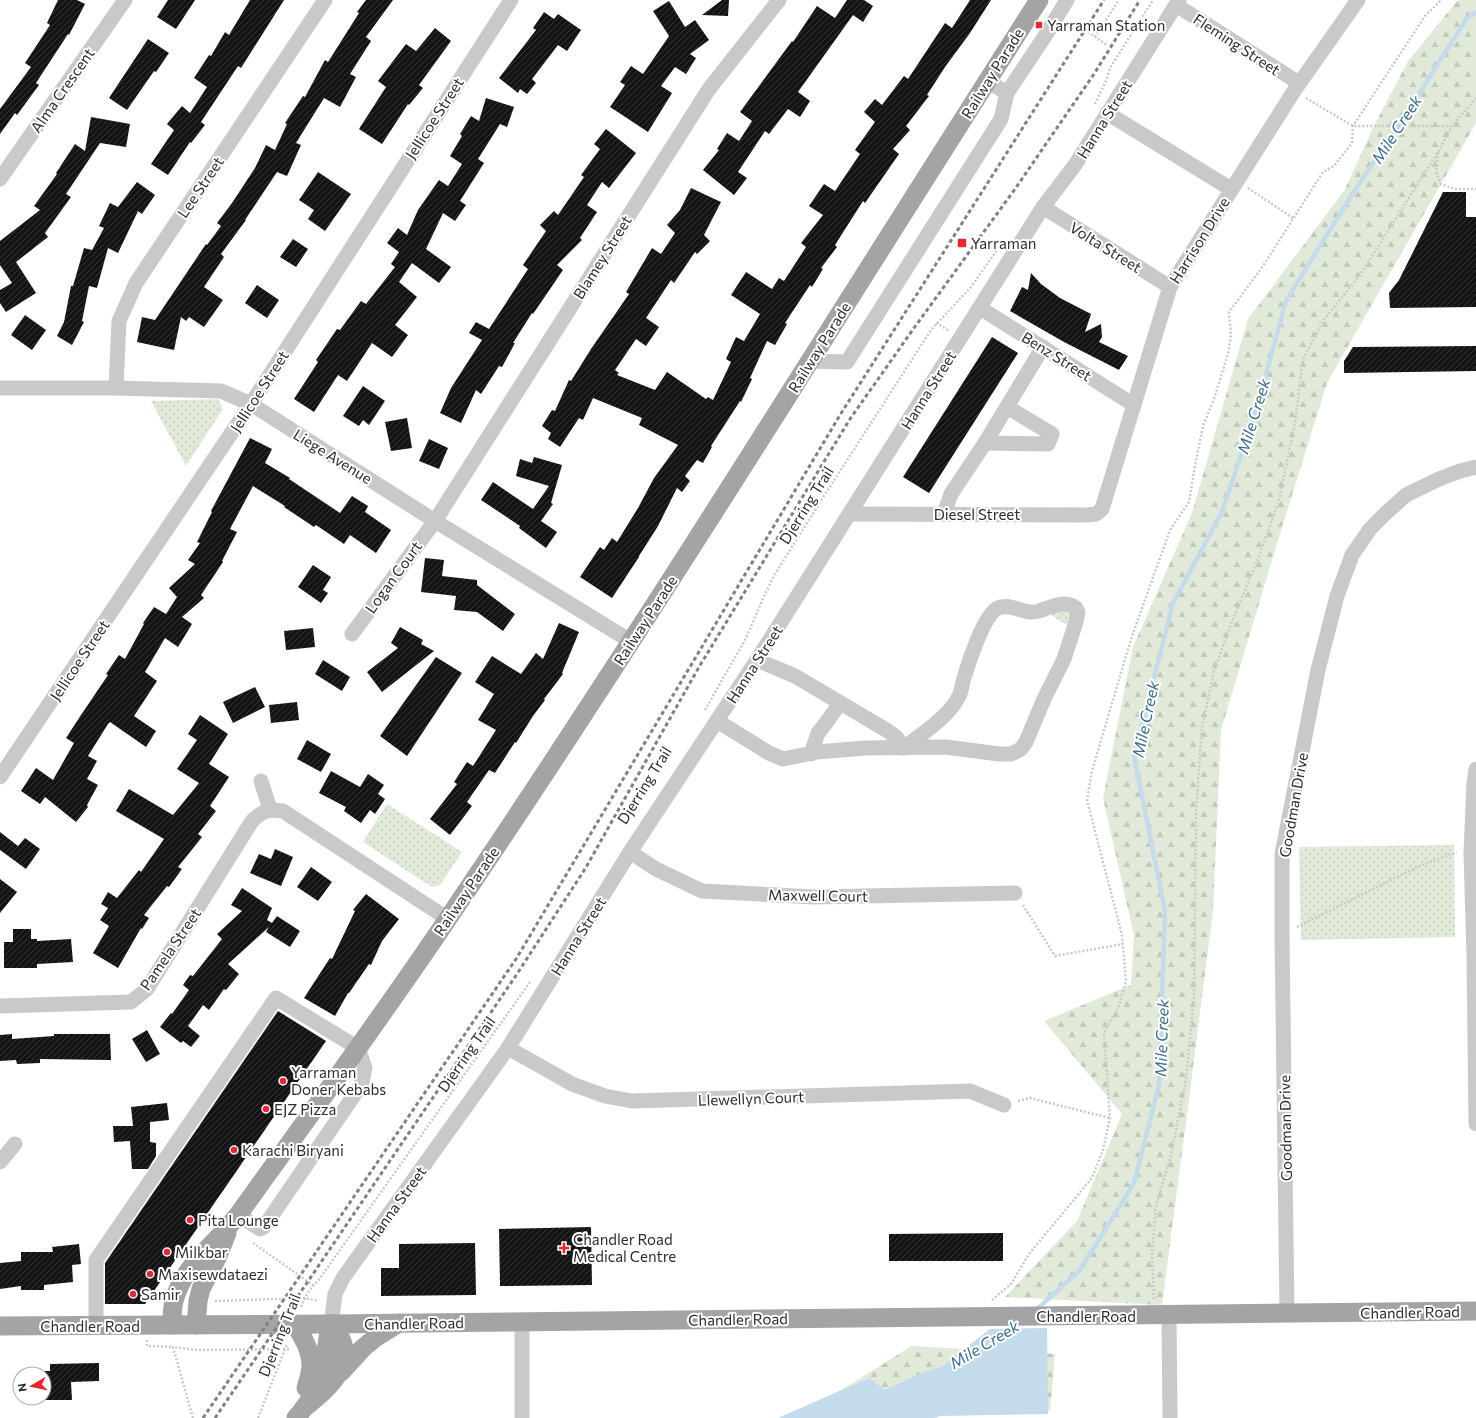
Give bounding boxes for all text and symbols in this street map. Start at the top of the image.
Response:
street label: Fleming Street [1190,9,1284,79]
place label: Yarraman Station [1047,16,1165,34]
marker: Yarraman Station [1034,20,1044,30]
street label: Railway Parade [957,24,1027,122]
street label: Alma Crescent [26,44,98,136]
street label: Jellicoe Street [401,74,467,162]
street label: Hanna Street [1073,76,1135,162]
water label: Mile Creek [1367,91,1425,167]
street label: Lee Street [173,153,227,221]
street label: Harrison Drive [1165,193,1233,287]
street label: Blamey Street [569,212,635,302]
street label: Volta Street [1067,218,1145,276]
place label: Yarraman [971,234,1036,252]
marker: Yarraman [956,237,968,249]
street label: Railway Parade [784,298,854,396]
street label: Benz Street [1019,327,1095,385]
street label: Jellicoe Street [226,347,292,435]
street label: Hanna Street [897,347,959,433]
water label: Mile Creek [1233,376,1274,456]
street label: Liege Avenue [290,425,376,487]
street label: Djerring Trail [775,463,837,547]
street label: Diesel Street [934,505,1020,523]
street label: Logan Court [361,537,425,617]
street label: Railway Parade [609,572,681,668]
street label: Jellicoe Street [45,616,113,704]
street label: Hanna Street [722,622,786,706]
water label: Mile Creek [1128,679,1162,759]
street label: Djerring Trail [613,743,675,827]
street label: Goodman Drive [1275,751,1311,859]
street label: Railway Parade [430,843,502,939]
street label: Maxwell Court [768,885,868,905]
street label: Hanna Street [547,893,609,979]
street label: Pamela Street [136,905,204,993]
water label: Mile Creek [1150,999,1172,1077]
street label: Djerring Trail [433,1013,499,1095]
place label: Yarraman Doner Kebabs [291,1063,386,1098]
street label: Goodman Drive [1275,1075,1295,1181]
marker: Yarraman Doner Kebabs [278,1076,288,1086]
street label: Llewellyn Court [698,1087,804,1109]
place label: EJZ Pizza [274,1100,336,1118]
marker: EJZ Pizza [261,1104,271,1114]
place label: Karachi Biryani [242,1141,344,1159]
marker: Karachi Biryani [229,1145,239,1155]
street label: Hanna Street [362,1163,430,1245]
place label: Pita Lounge [198,1211,279,1229]
marker: Pita Lounge [185,1215,195,1225]
place label: Chandler Road Medical Centre [573,1230,676,1265]
marker: Chandler Road Medical Centre [558,1242,570,1254]
place label: Milkbar [175,1243,228,1261]
marker: Milkbar [162,1247,172,1257]
place label: Maxisewdataezi [158,1265,268,1283]
marker: Maxisewdataezi [145,1269,155,1279]
place label: Samir [141,1285,181,1303]
marker: Samir [128,1289,138,1299]
street label: Djerring Trail [254,1291,304,1379]
street label: Chandler Road [1360,1302,1460,1322]
street label: Chandler Road [1036,1307,1136,1325]
street label: Chandler Road [688,1309,788,1329]
street label: Chandler Road [364,1313,464,1333]
water label: Mile Creek [946,1316,1022,1372]
street label: Chandler Road [40,1317,140,1335]
north arrow [12,1366,52,1406]
text: N [15,1383,29,1393]

